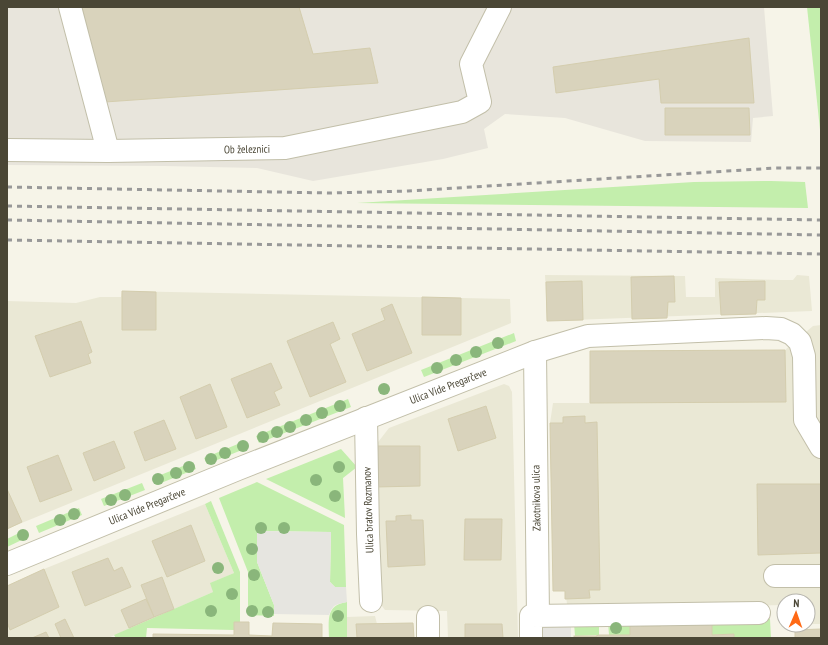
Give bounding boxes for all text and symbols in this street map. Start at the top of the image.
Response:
street label: Ob železnici [224,142,270,156]
street label: Ulica Vide Pregarčeve [407,365,489,407]
street label: Zakotnikova ulica [528,465,544,531]
street label: Ulica bratov Rozmanov [359,466,376,553]
street label: Ulica Vide Pregarčeve [107,484,188,528]
north arrow [776,593,816,633]
text: N [793,596,800,610]

